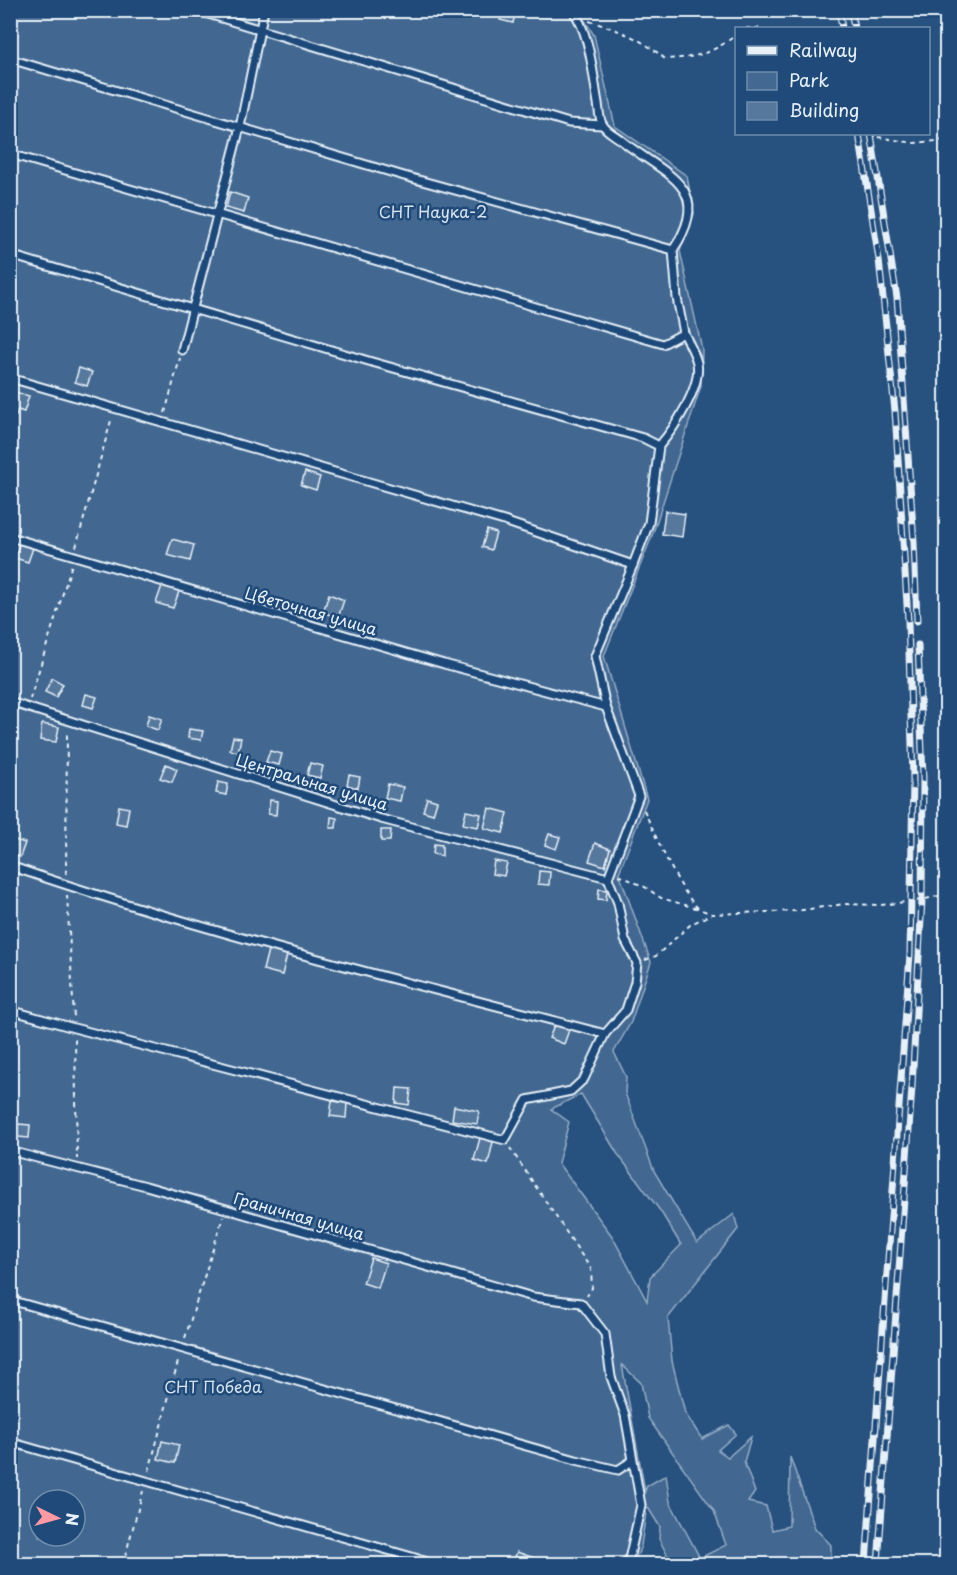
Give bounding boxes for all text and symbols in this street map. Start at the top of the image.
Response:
legend [735,27,930,135]
text: Railway [789,36,857,63]
text: Park [789,66,829,93]
text: Building [789,96,859,123]
park label: СНТ Наука-2 [379,199,487,223]
street label: Цветочная улица [242,580,380,640]
street label: Центральная улица [233,747,391,816]
street label: Граничная улица [231,1185,367,1245]
park label: СНТ Победа [164,1374,262,1398]
north arrow [27,1488,87,1548]
text: N [60,1512,85,1527]

